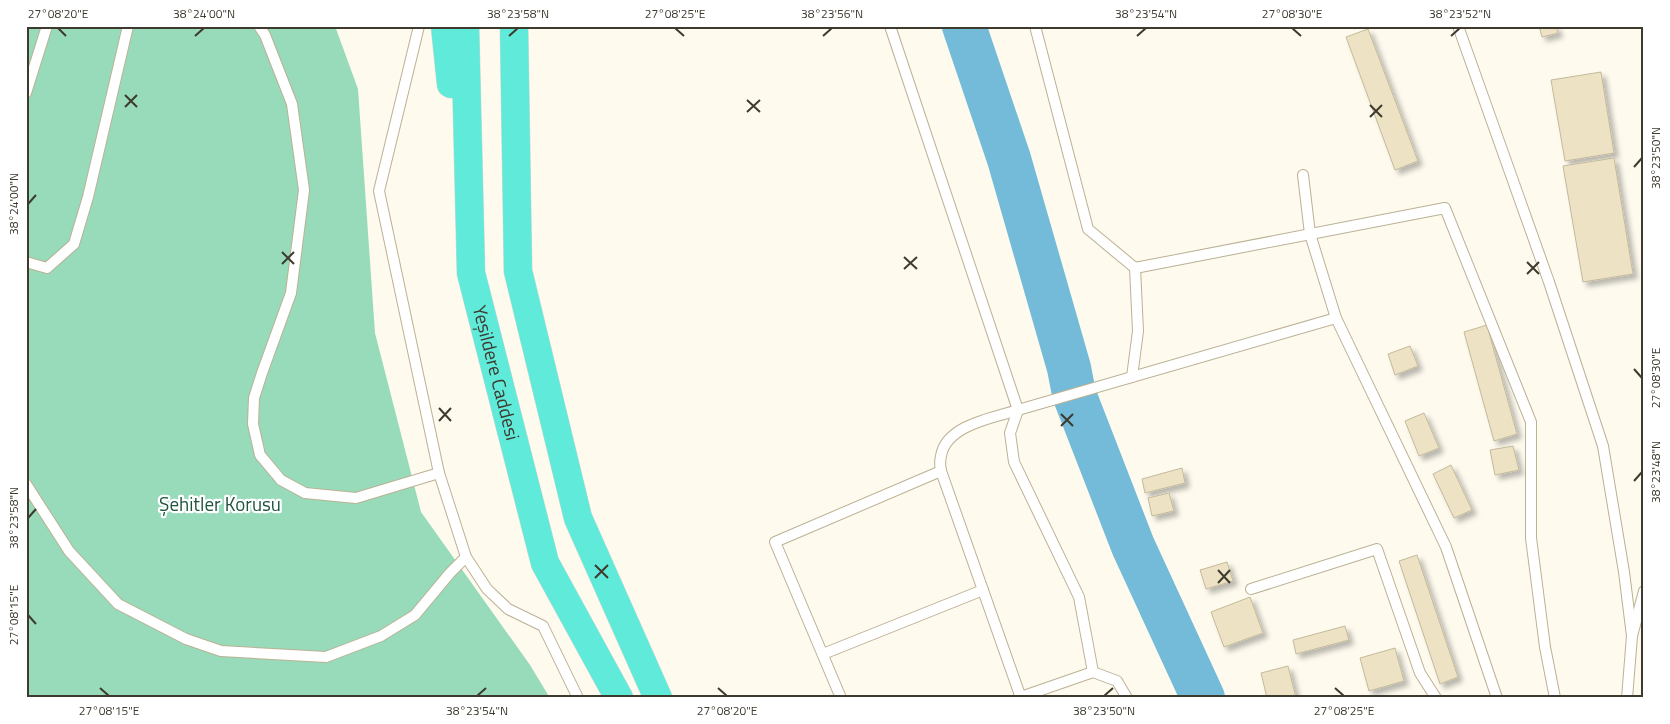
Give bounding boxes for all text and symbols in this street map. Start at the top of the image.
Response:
text: 27°08'20"E [28,4,89,23]
text: 38°24'00"N [173,4,235,23]
text: 38°23'58"N [487,4,549,23]
text: 27°08'25"E [645,4,706,23]
text: 38°23'56"N [801,4,863,23]
text: 38°23'54"N [1115,4,1177,23]
text: 27°08'30"E [1262,4,1323,23]
text: 38°23'52"N [1429,4,1491,23]
text: 38°23'50"N [1646,127,1665,189]
text: 38°24'00"N [4,173,23,235]
street label: Yeşildere Caddesi [466,302,528,443]
text: 27°08'30"E [1646,347,1665,408]
text: 38°23'48"N [1646,441,1665,503]
text: 38°23'58"N [4,487,23,549]
park label: Şehitler Korusu [159,489,281,518]
text: 27°08'15"E [4,584,23,645]
text: 27°08'15"E [79,701,140,720]
text: 38°23'54"N [446,701,508,720]
text: 27°08'20"E [697,701,758,720]
text: 38°23'50"N [1073,701,1135,720]
text: 27°08'25"E [1314,701,1375,720]

